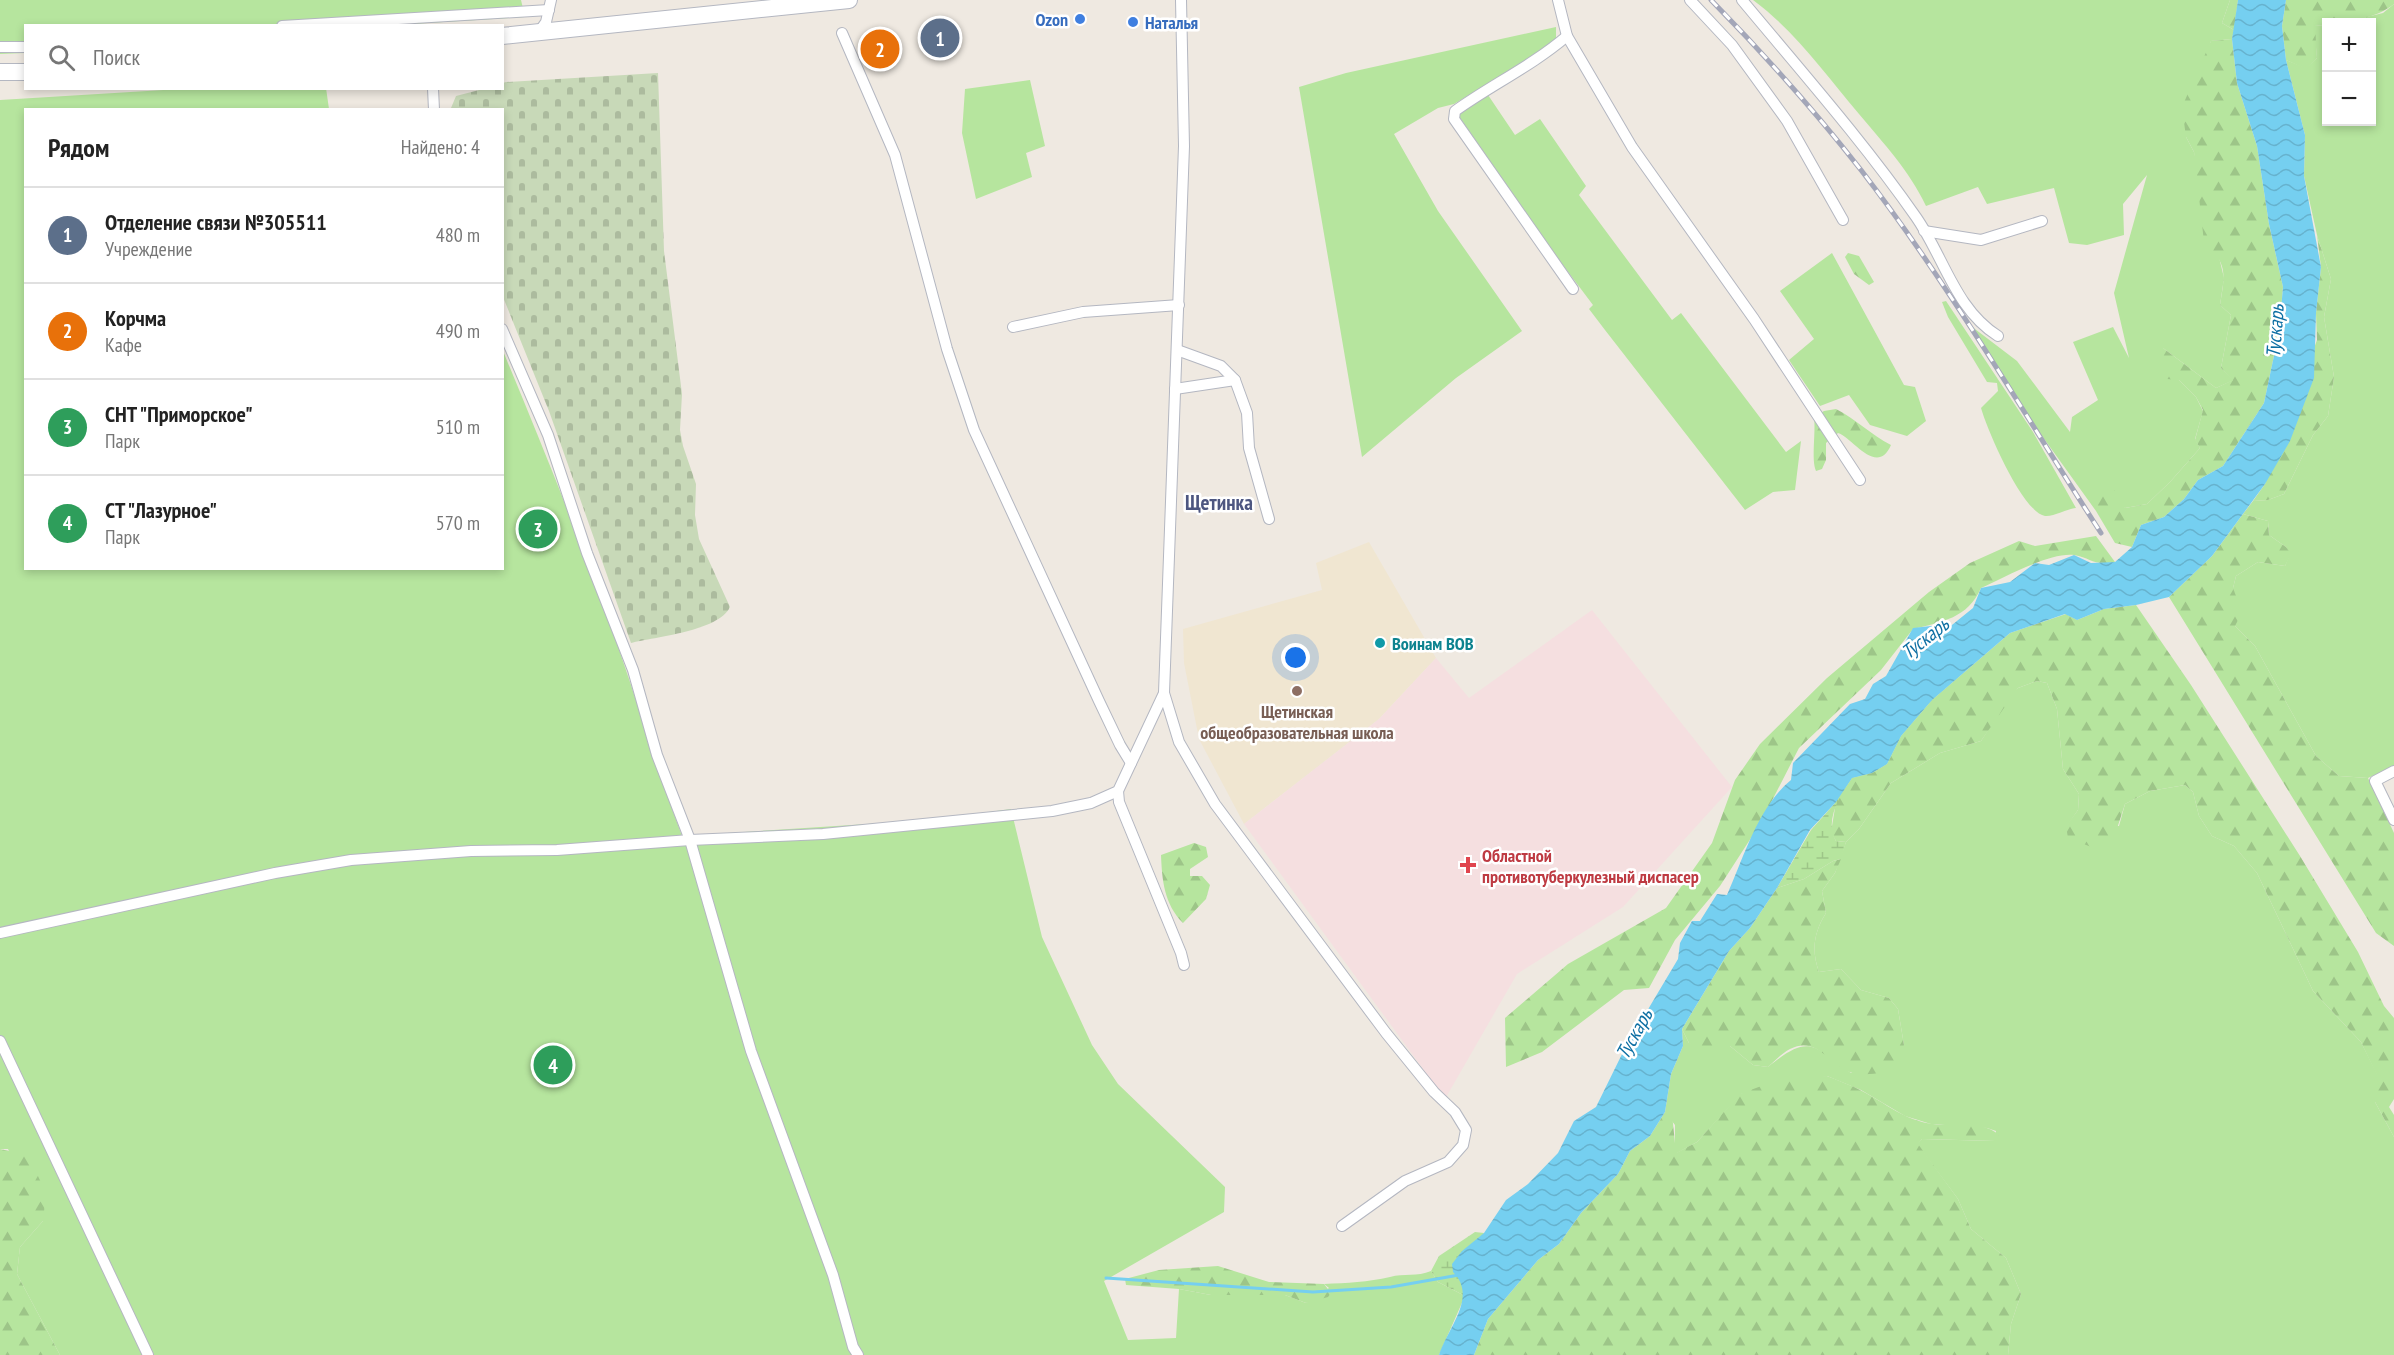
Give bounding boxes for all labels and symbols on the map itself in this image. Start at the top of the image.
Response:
place label: Ozon [1035,8,1068,31]
place label: Наталья [1145,11,1198,34]
marker: Ozon [1073,12,1087,26]
pin: 1 [920,15,960,60]
marker: Наталья [1126,15,1140,29]
pin: 2 [860,26,900,72]
water label: Тускарь [2260,302,2290,359]
district label: Щетинка [1185,489,1253,516]
pin: 3 [518,506,558,552]
water label: Тускарь [1896,610,1955,665]
place label: Воинам ВОВ [1392,632,1474,655]
marker: Воинам ВОВ [1373,636,1387,650]
your location [1281,643,1310,672]
marker: Щетинская общеобразовательная школа [1290,684,1304,698]
place label: Щетинская общеобразовательная школа [1200,700,1394,744]
place label: Областной противотуберкулезный диспасер [1482,844,1699,888]
marker: Областной противотуберкулезный диспасер [1459,856,1477,874]
water label: Тускарь [1610,1003,1659,1064]
pin: 4 [534,1042,572,1088]

